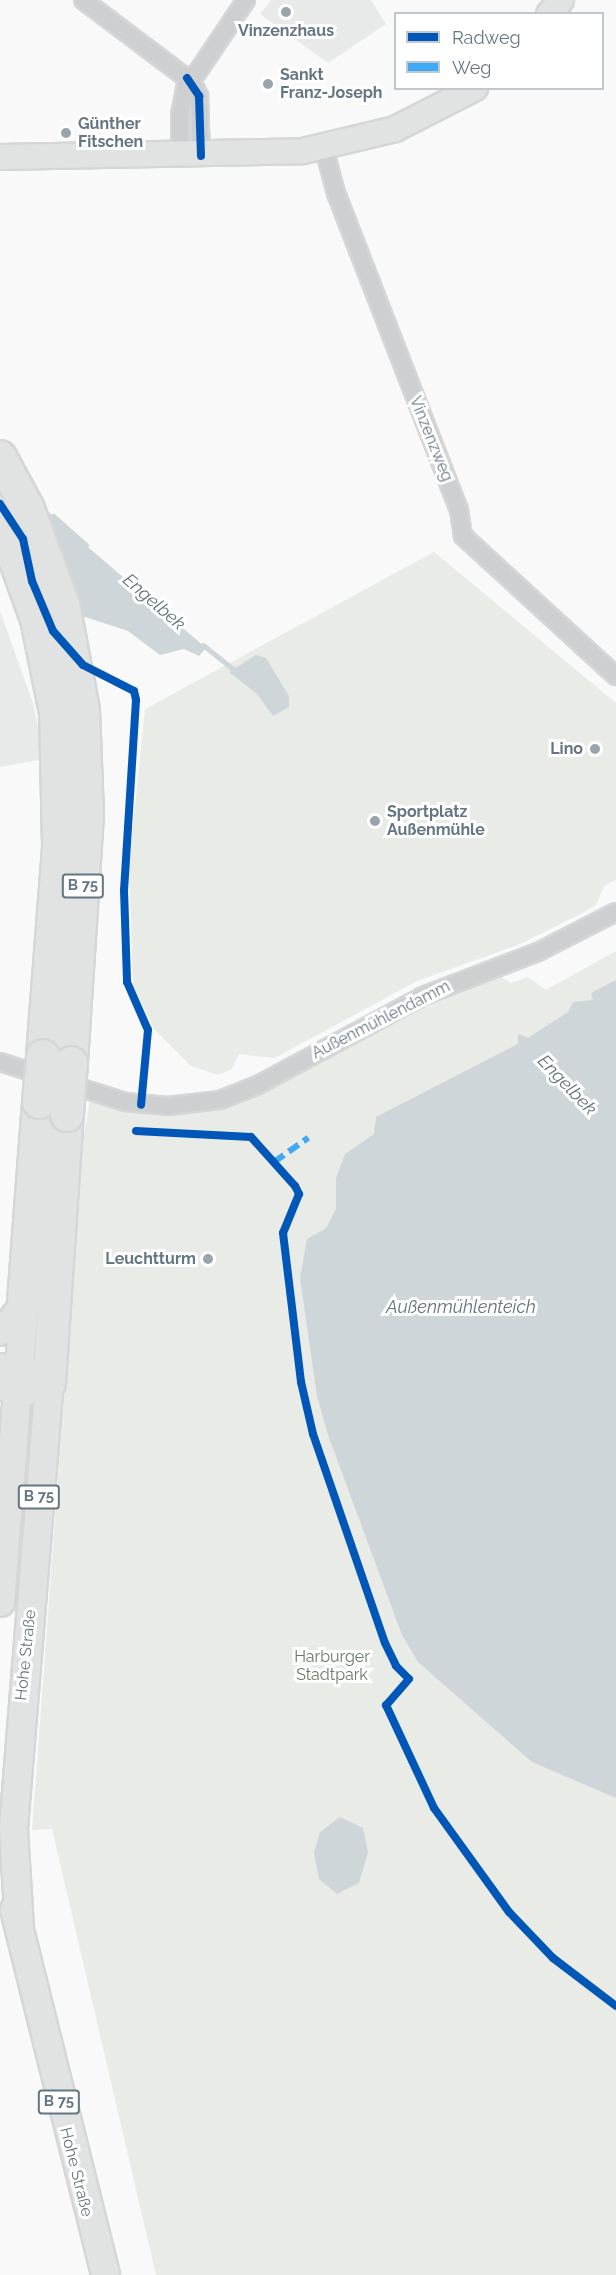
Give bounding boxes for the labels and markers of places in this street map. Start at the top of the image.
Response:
marker: Vinzenzhaus [279,5,293,19]
place label: Vinzenzhaus [238,21,334,41]
place label: Sankt Franz-Joseph [280,65,383,103]
marker: Sankt Franz-Joseph [261,77,275,91]
place label: Günther Fitschen [78,114,143,152]
marker: Günther Fitschen [59,126,73,140]
place label: Lino [550,739,583,759]
marker: Lino [588,742,602,756]
place label: Sportplatz Außenmühle [387,802,485,840]
marker: Sportplatz Außenmühle [368,814,382,828]
place label: Leuchtturm [105,1249,196,1269]
marker: Leuchtturm [201,1252,215,1266]

